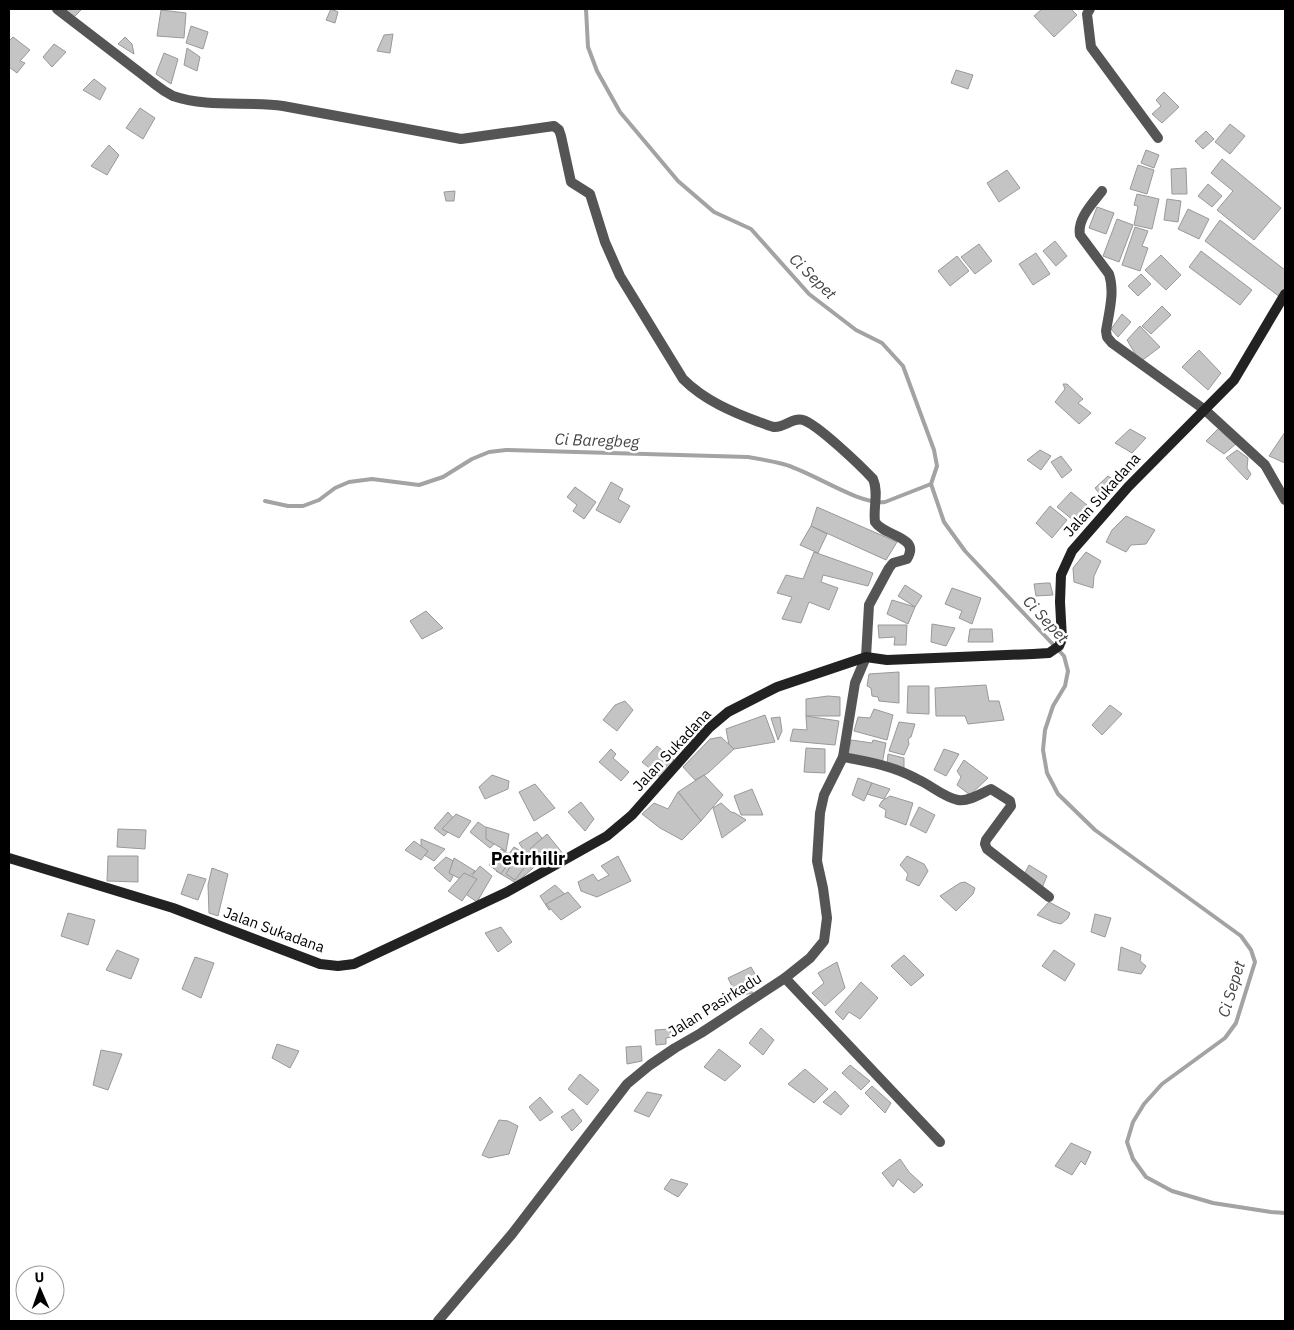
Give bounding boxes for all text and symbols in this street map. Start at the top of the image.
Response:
water label: Ci Sepet [785,249,841,304]
water label: Ci Baregbeg [554,429,640,451]
street label: Jalan Sukadana [1059,449,1144,540]
water label: Ci Sepet [1019,591,1074,647]
street label: Jalan Sukadana [628,704,715,795]
district label: Petirhilir [491,847,565,870]
street label: Jalan Sukadana [221,902,327,957]
water label: Ci Sepet [1213,958,1249,1019]
street label: Jalan Pasirkadu [665,968,765,1041]
north arrow [15,1265,65,1315]
text: U [34,1268,45,1286]

